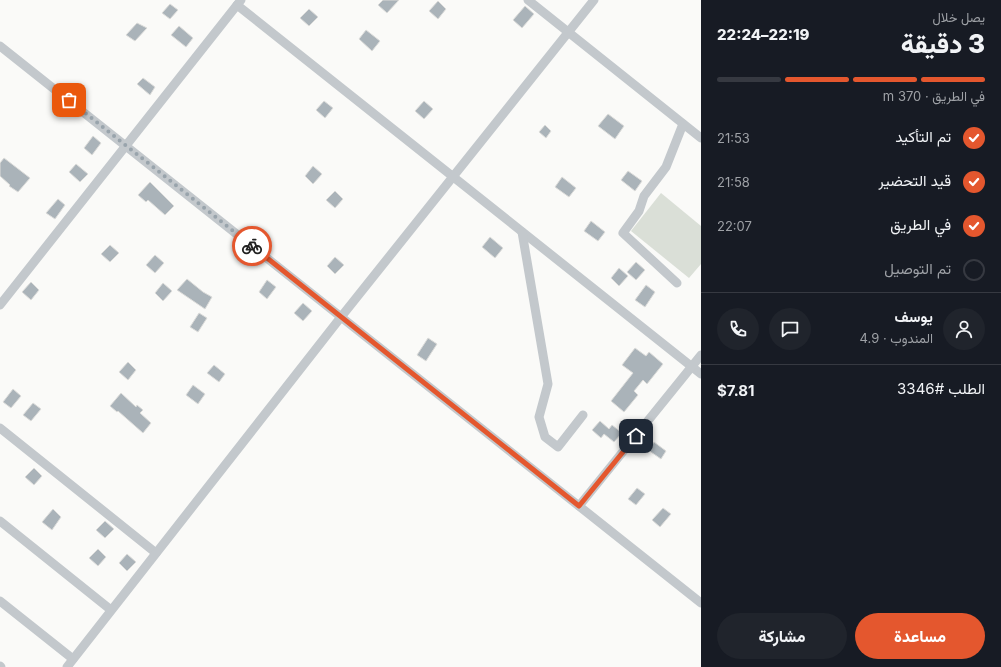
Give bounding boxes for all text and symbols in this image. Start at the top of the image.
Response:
text: يصل خلال [933,9,985,25]
text: 22:19–22:24 [717,25,810,44]
text: 3 دقيقة [901,28,985,59]
pin [52,83,86,117]
text: في الطريق · 370 m [883,88,985,104]
icon: bag [58,89,80,111]
text: تم التأكيد [895,127,951,146]
icon: check [963,127,985,149]
text: 21:53 [717,130,750,146]
text: قيد التحضير [878,171,951,190]
icon: check [963,171,985,193]
text: 21:58 [717,174,750,190]
text: في الطريق [890,215,951,234]
icon: check [963,215,985,237]
text: 22:07 [717,218,752,234]
courier [232,226,272,266]
icon: bike [241,235,263,257]
text: تم التوصيل [884,259,951,278]
text: يوسف [895,307,933,326]
button: phone [717,308,759,350]
button: chat [769,308,811,350]
button: person [943,308,985,350]
text: المندوب · 4.9 [860,330,933,346]
text: الطلب #3346 [897,379,985,398]
text: $7.81 [717,381,755,400]
pin [619,419,653,453]
icon: home [625,425,647,447]
button: مشاركة [717,613,847,659]
button: مساعدة [855,613,985,659]

